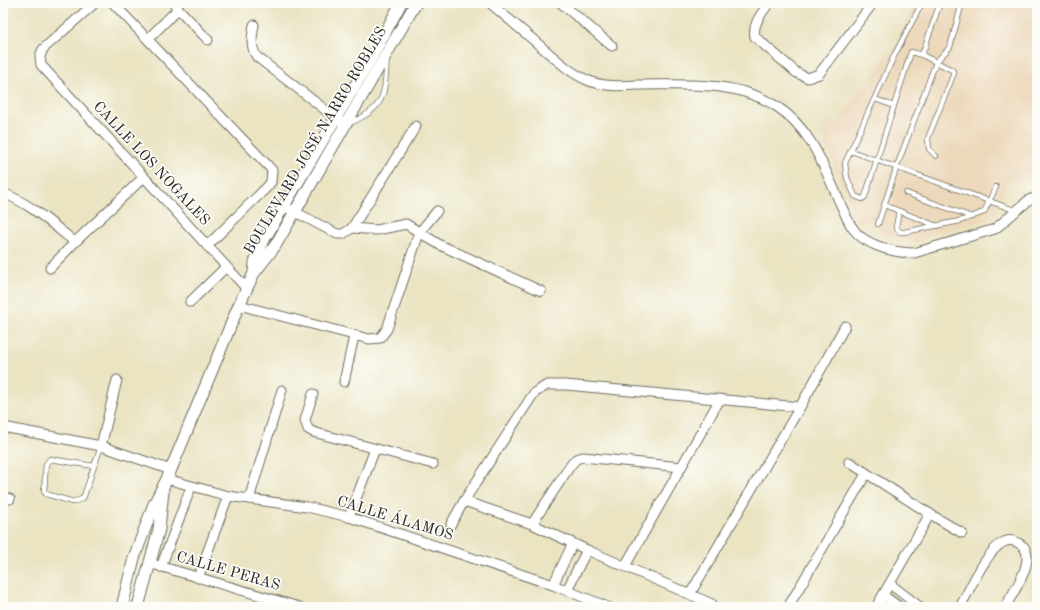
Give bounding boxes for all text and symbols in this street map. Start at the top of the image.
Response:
street label: BOULEVARD JOSÉ NARRO ROBLES [239,23,390,257]
street label: CALLE LOS NOGALES [90,99,212,229]
street label: CALLE ÁLAMOS [335,491,456,544]
street label: CALLE PERAS [174,550,282,594]

